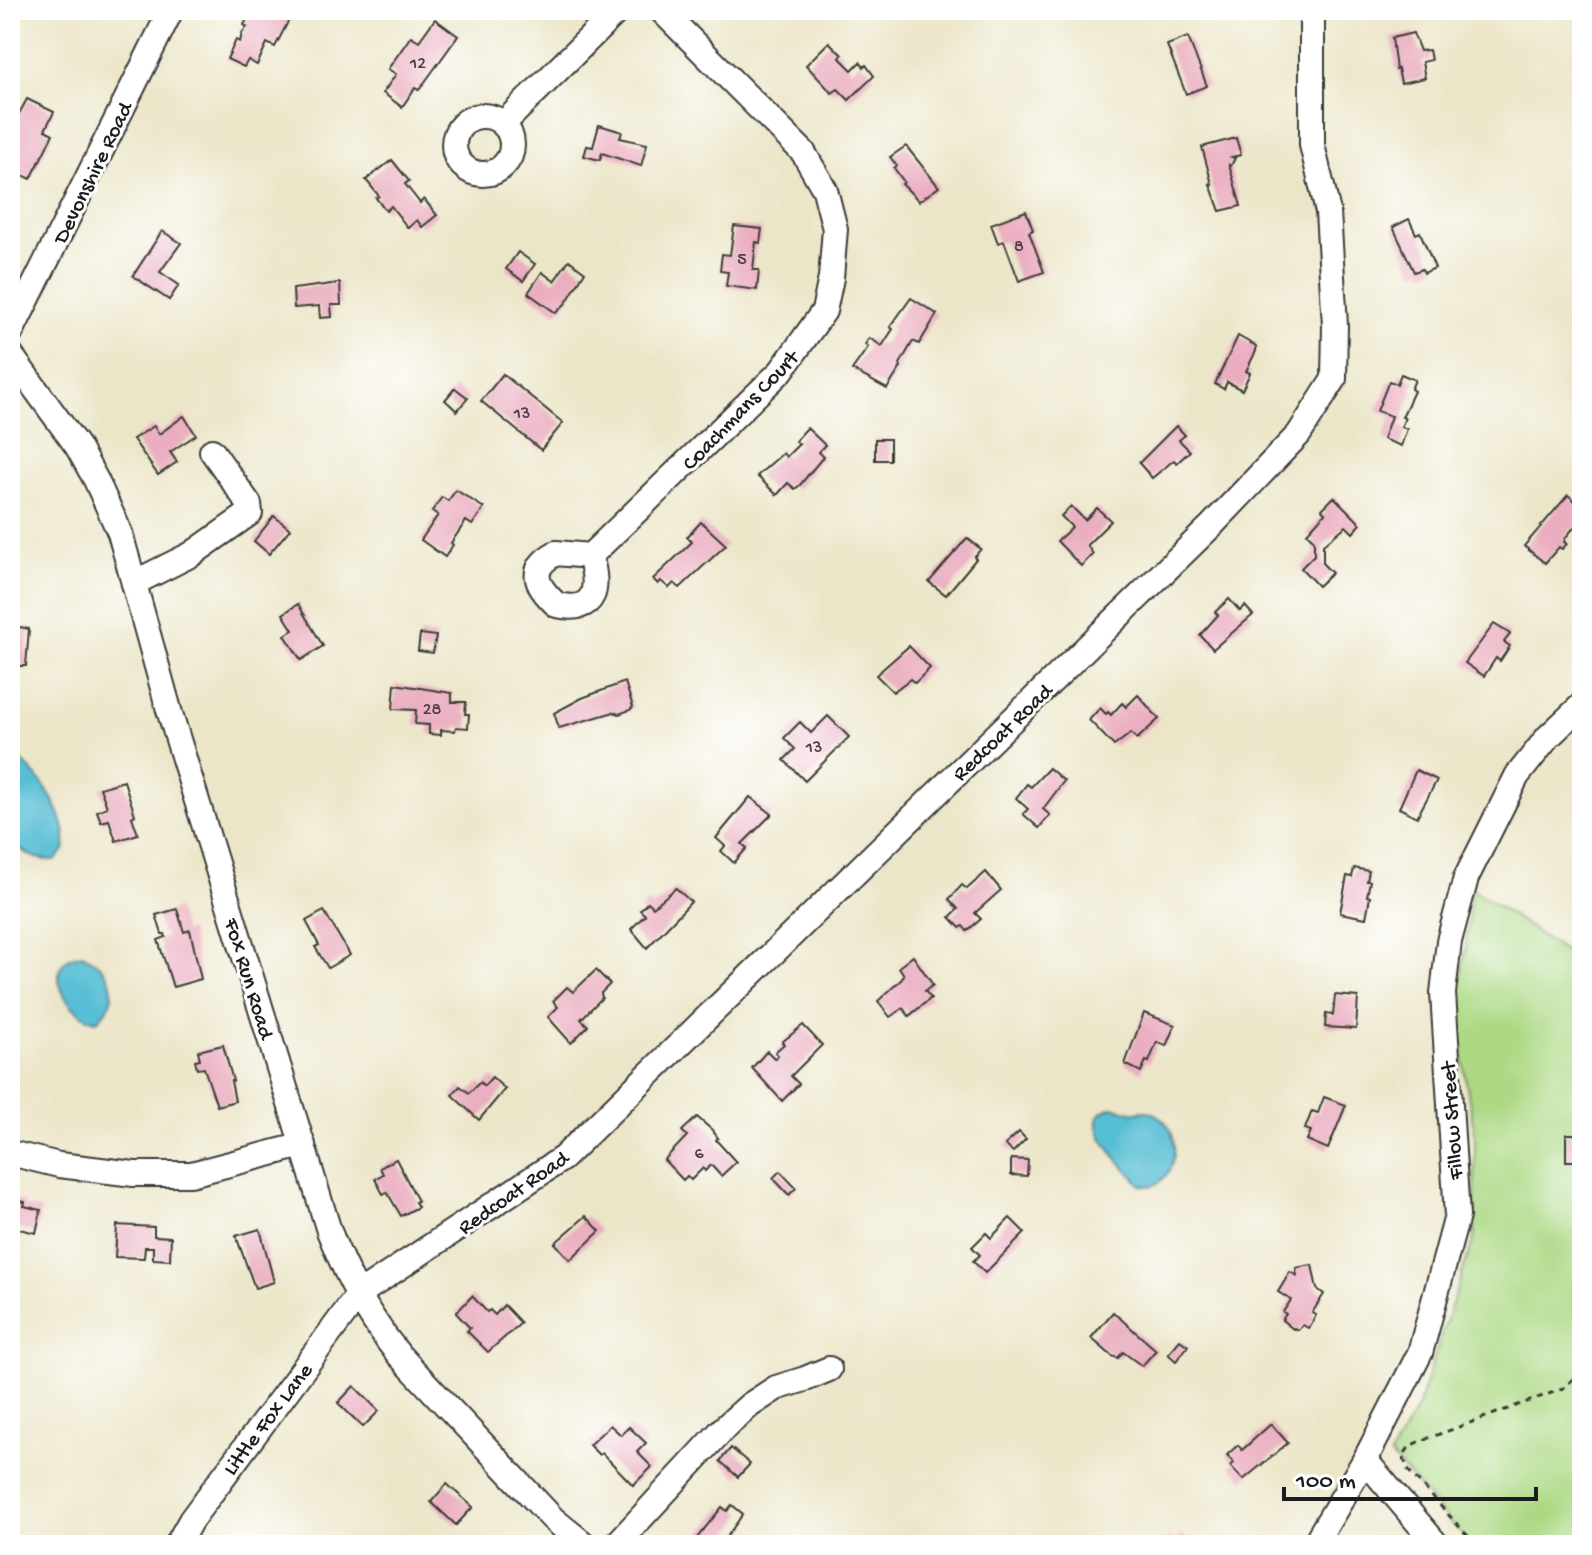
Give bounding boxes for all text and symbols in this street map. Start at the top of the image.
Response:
house number: 12 [409,54,426,75]
street label: Devonshire Road [48,97,141,251]
house number: 8 [1014,237,1024,258]
house number: 5 [737,250,747,271]
street label: Coachmans Court [678,345,807,477]
house number: 13 [513,404,530,425]
street label: Redcoat Road [948,678,1061,788]
house number: 28 [423,700,441,721]
house number: 13 [805,738,822,759]
street label: Fox Run Road [216,915,279,1045]
street label: Fillow Street [1437,1059,1471,1182]
house number: 6 [694,1144,704,1165]
street label: Redcoat Road [454,1145,576,1242]
street label: Little Fox Lane [219,1359,320,1482]
scale bar [1284,1451,1536,1501]
text: 100 m [1295,1468,1356,1497]

